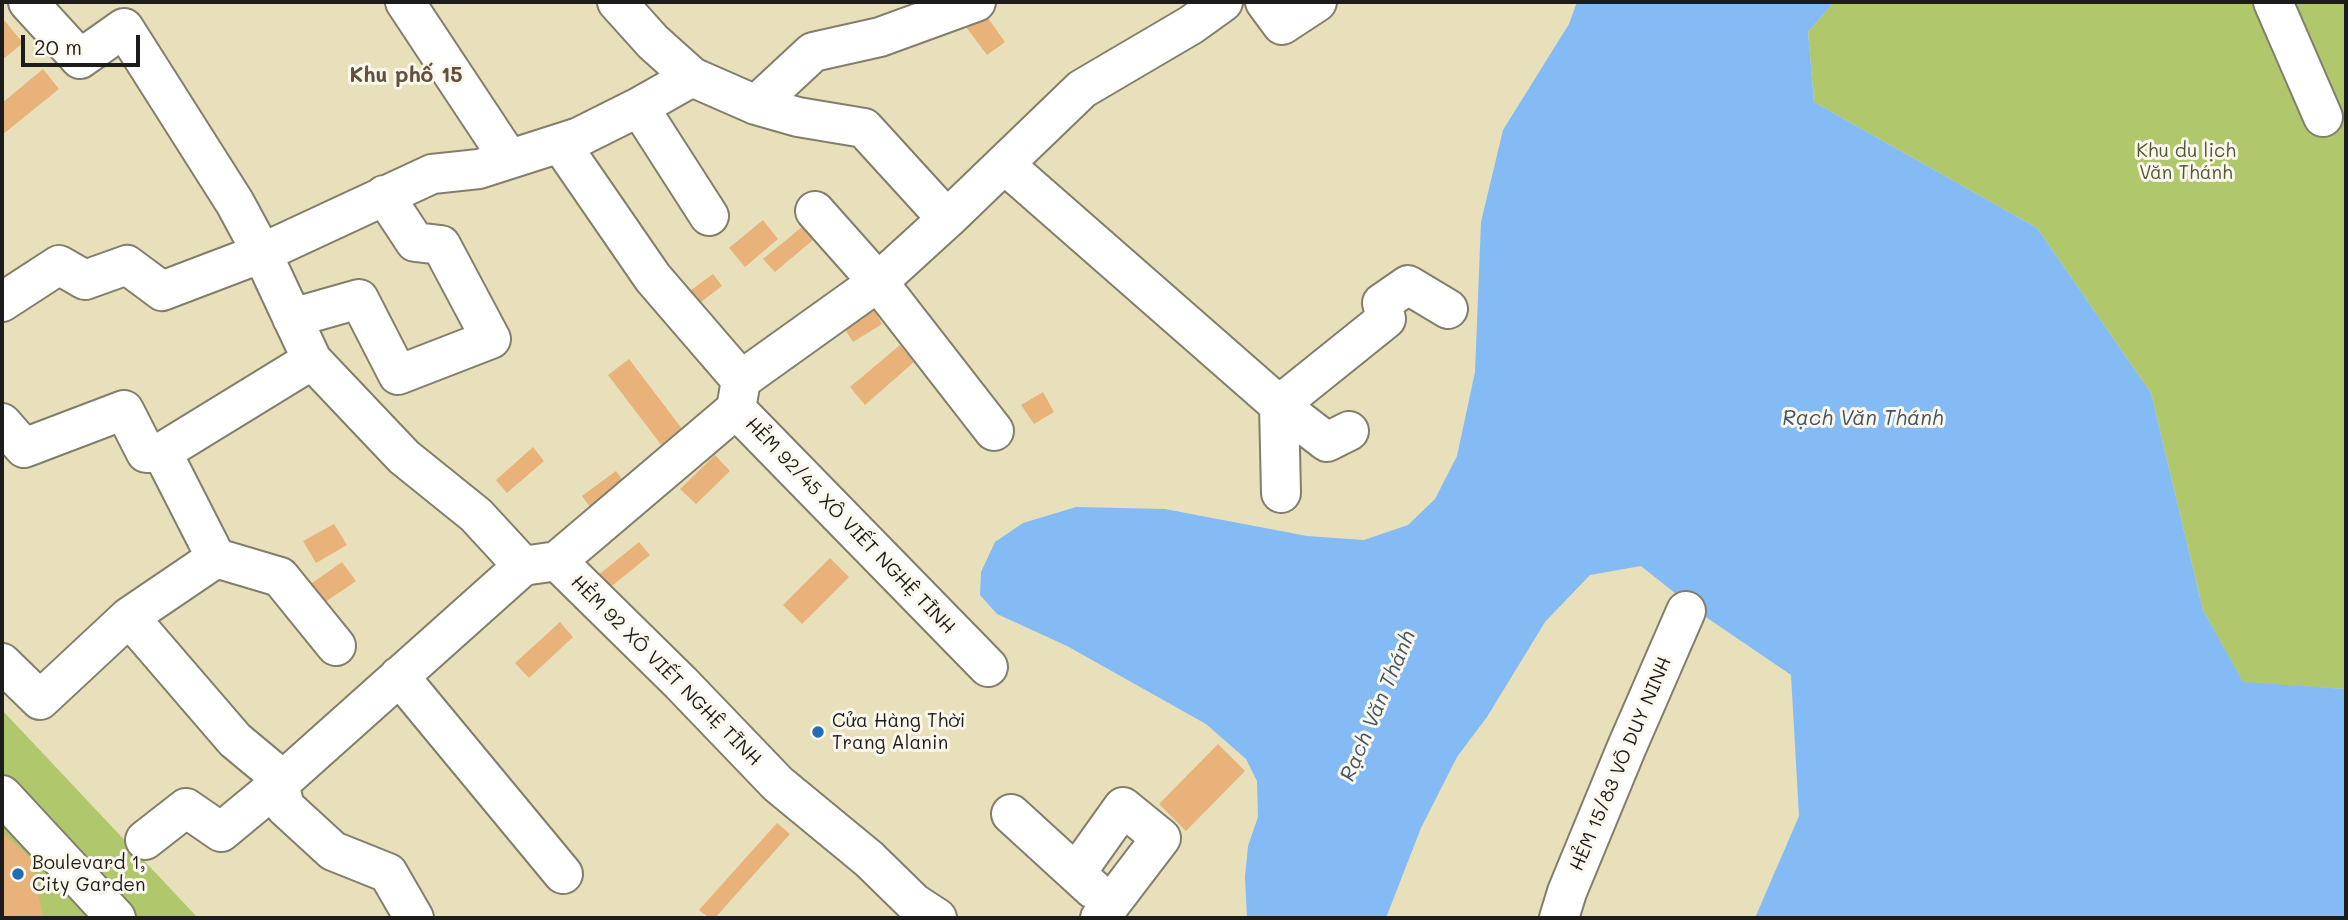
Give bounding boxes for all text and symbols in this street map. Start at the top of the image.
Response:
scale bar [24,21,144,65]
text: 20 m [34,33,82,60]
district label: Khu phố 15 [350,63,462,89]
park label: Khu du lịch Văn Thánh [2136,140,2236,184]
water label: Rạch Văn Thánh [1782,406,1944,432]
street label: HẺM 92/45 XÔ VIẾT NGHỆ TĨNH [740,413,960,639]
street label: HẺM 92 XÔ VIẾT NGHỆ TĨNH [566,571,766,771]
water label: Rạch Văn Thánh [1335,627,1421,785]
street label: HẺM 15/83 VÕ DUY NINH [1565,653,1677,875]
place label: Cửa Hàng Thời Trang Alanin [832,710,965,754]
marker: Cửa Hàng Thời Trang Alanin [810,724,826,740]
place label: Boulevard 1, City Garden [32,852,146,896]
marker: Boulevard 1, City Garden [10,866,26,882]

